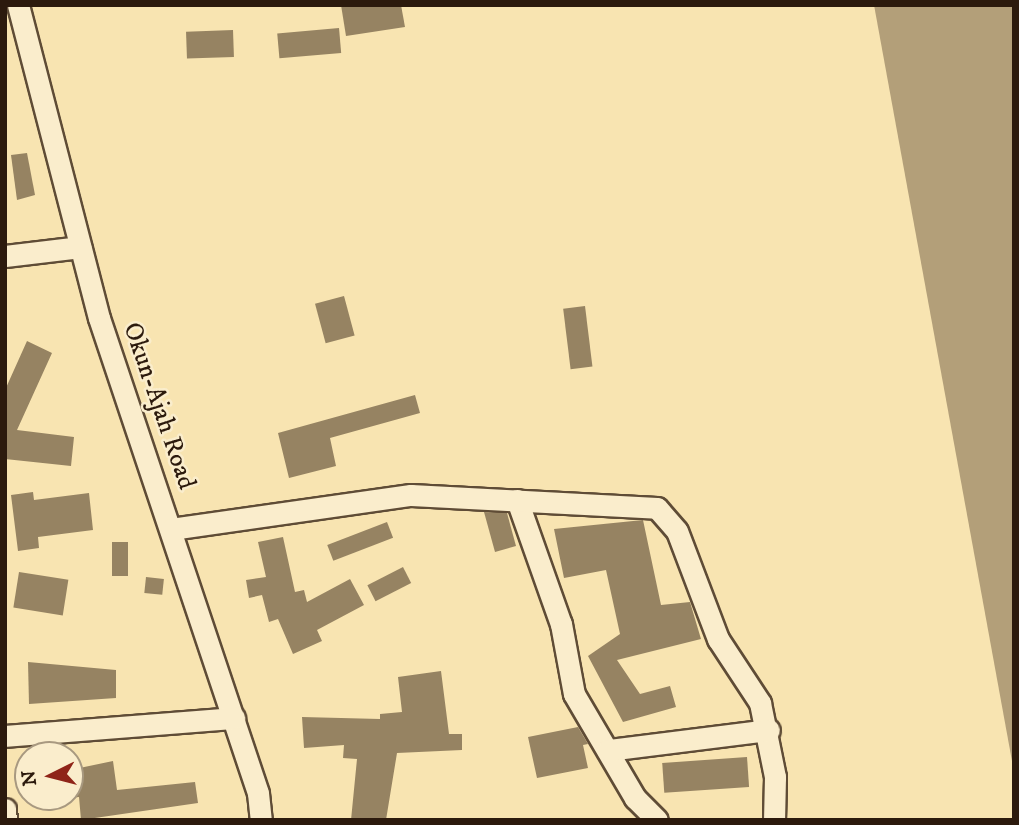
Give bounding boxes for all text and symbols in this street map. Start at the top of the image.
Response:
street label: Okun-Ajah Road [116,318,202,494]
north arrow [14,741,84,811]
text: N [17,769,42,787]

